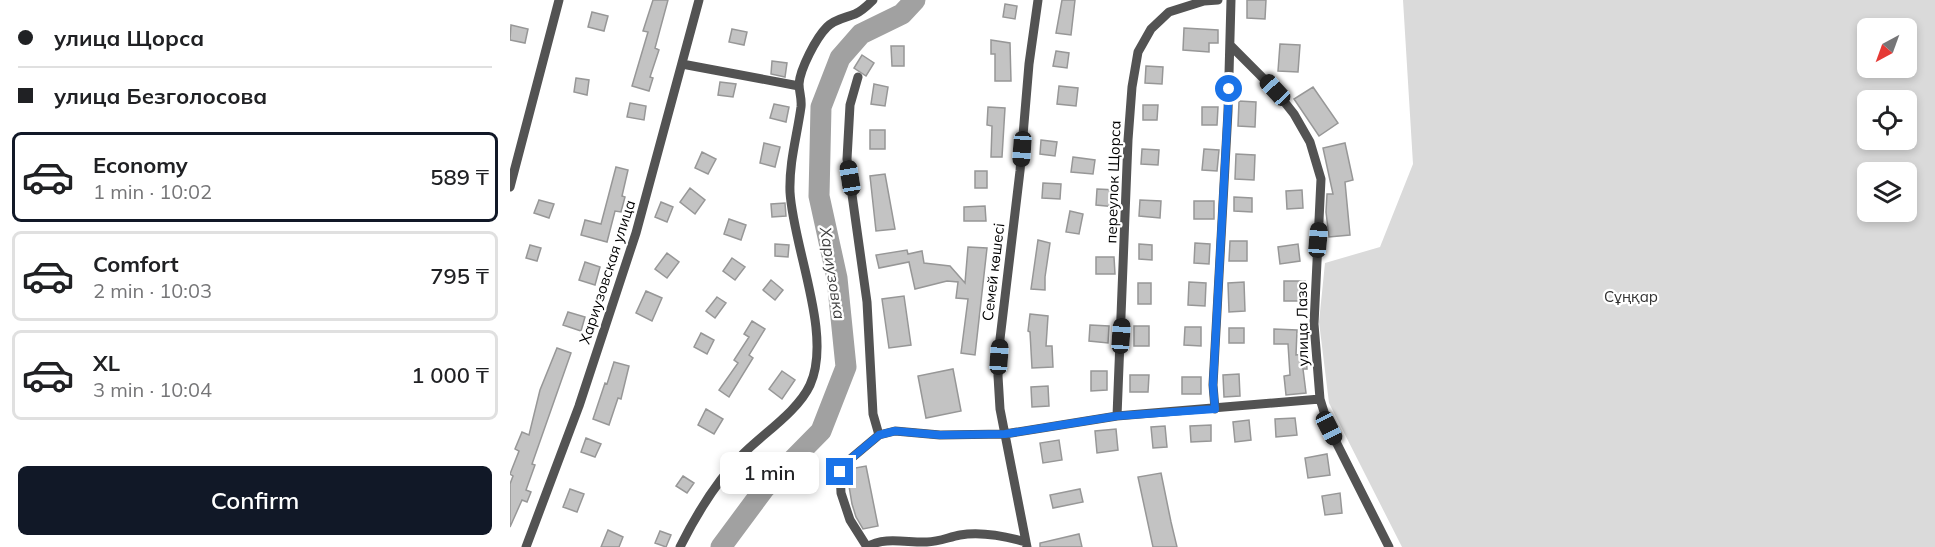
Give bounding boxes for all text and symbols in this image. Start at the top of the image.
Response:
north arrow [1857,18,1917,78]
map controls [1857,18,1917,222]
text: улица Щорса [54,24,204,52]
car [1256,71,1294,109]
route start [1215,75,1242,102]
text: улица Безголосова [54,82,267,110]
button: locate [1857,90,1917,150]
street label: переулок Щорса [1101,120,1125,244]
car [1012,130,1032,168]
icon: car [21,150,75,204]
text: Economy [93,151,188,179]
car [838,159,862,197]
button: layers [1857,162,1917,222]
text: 589 ₸ [430,163,489,191]
text: 1 min · 10:02 [93,179,212,204]
street label: Хариузовская улица [575,198,639,346]
car [1307,221,1329,259]
street label: Семей көшесі [978,222,1008,322]
water label: Хариузовка [816,225,850,321]
icon: car [21,249,75,303]
text: Comfort [93,250,179,278]
text: 795 ₸ [430,262,489,290]
text: 2 min · 10:03 [93,278,212,303]
street label: улица Лазо [1292,282,1312,366]
park label: Сұңқар [1604,287,1658,306]
car [1111,317,1131,355]
car [989,338,1009,376]
icon: car [21,348,75,402]
text: XL [93,349,120,377]
text: 1 000 ₸ [411,361,489,389]
text: 3 min · 10:04 [93,377,212,402]
car [1313,408,1345,448]
callout: 1 min [720,451,819,493]
route end [826,458,853,485]
text: 1 min [744,460,795,485]
button: Confirm [18,466,492,535]

